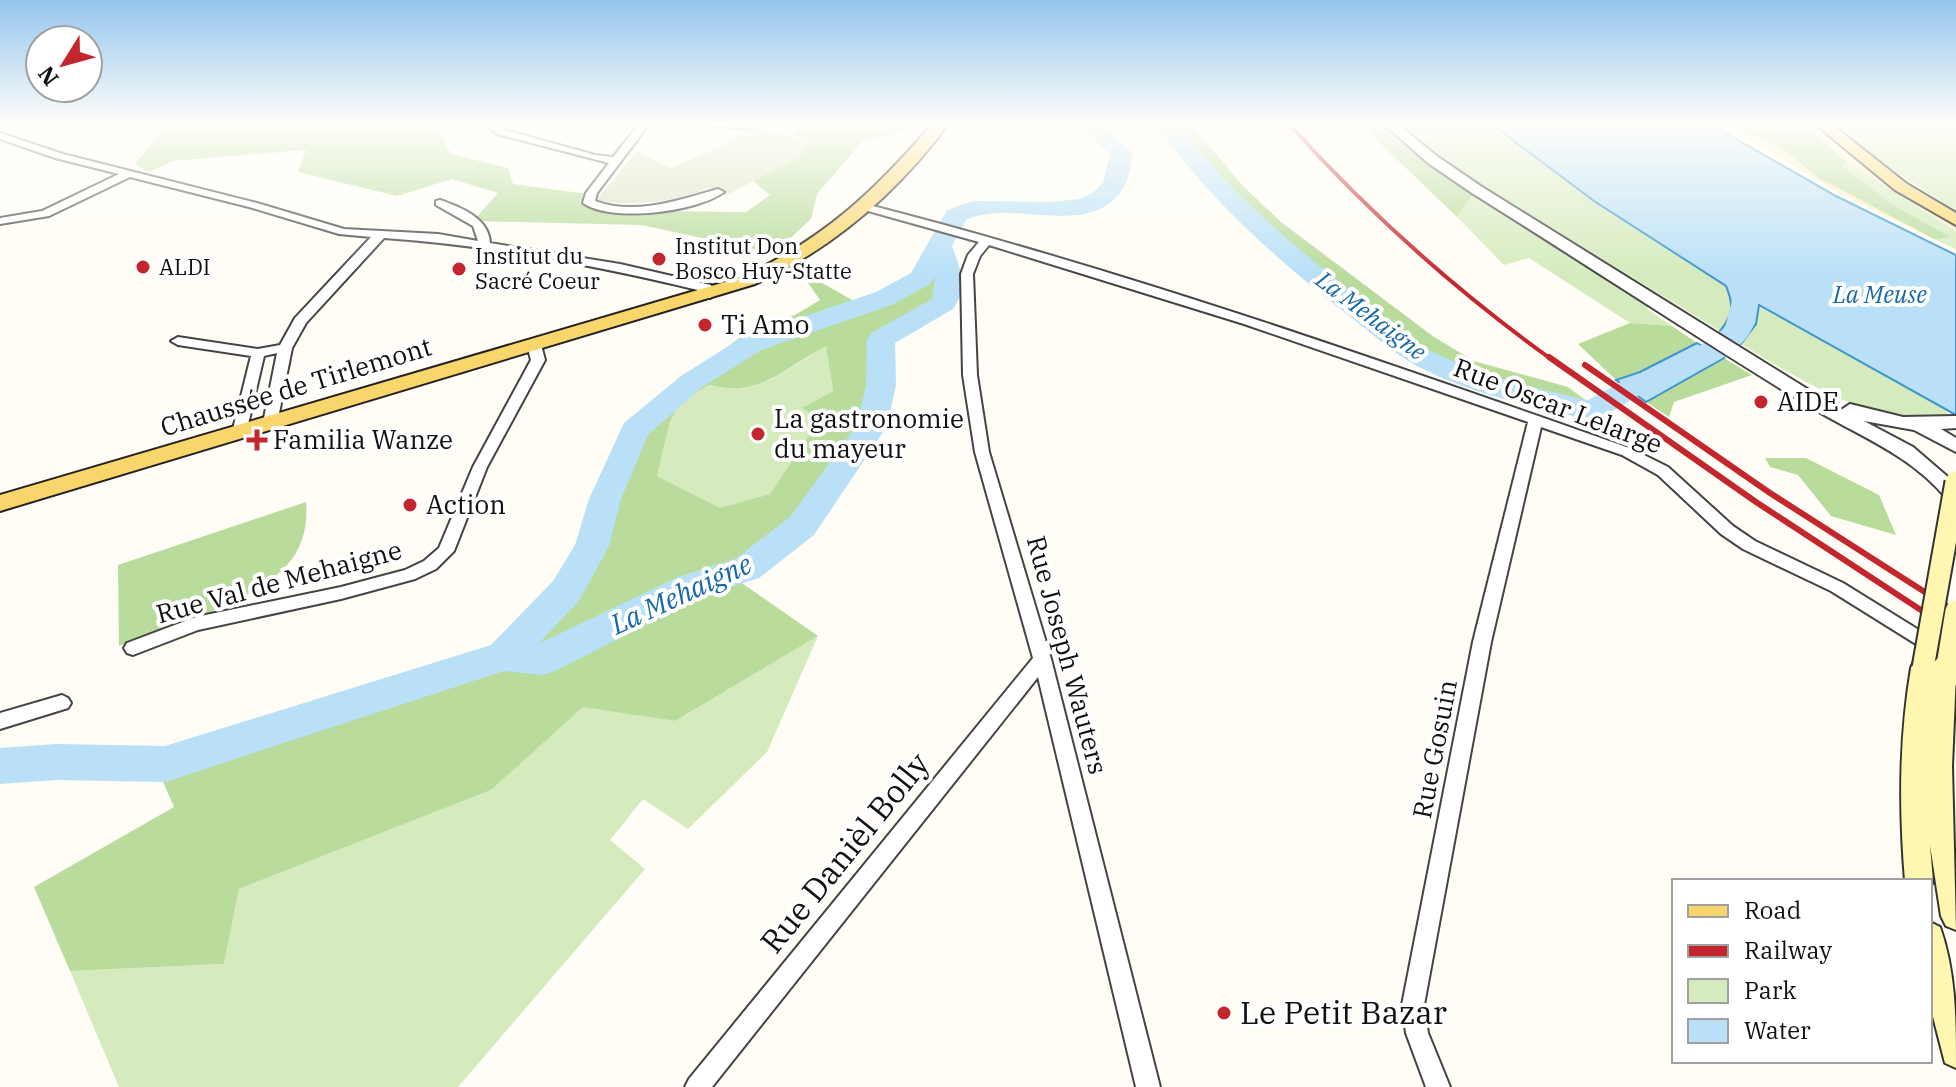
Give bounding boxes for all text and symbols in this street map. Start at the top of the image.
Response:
north arrow [24,24,104,104]
text: N [31,61,64,92]
place label: Institut Don Bosco Huy-Statte [675,231,852,285]
place label: Institut du Sacré Coeur [475,241,600,295]
marker: Institut Don Bosco Huy-Statte [650,250,668,268]
place label: ALDI [159,252,210,281]
marker: ALDI [134,258,152,276]
marker: Institut du Sacré Coeur [450,260,468,278]
water label: La Mehaigne [1309,263,1433,367]
water label: La Meuse [1832,278,1927,310]
place label: Ti Amo [721,307,809,341]
marker: Ti Amo [696,316,714,334]
street label: Chaussée de Tirlemont [156,329,435,443]
street label: Rue Oscar Lelarge [1449,350,1667,460]
place label: AIDE [1777,384,1839,418]
marker: AIDE [1752,393,1770,411]
place label: La gastronomie du mayeur [774,401,964,465]
place label: Familia Wanze [273,422,453,456]
marker: La gastronomie du mayeur [749,425,767,443]
marker: Familia Wanze [248,431,266,449]
place label: Action [426,487,506,521]
marker: Action [401,496,419,514]
street label: Rue Val de Mehaigne [152,532,405,630]
street label: Rue Joseph Wauters [1020,532,1116,778]
water label: La Mehaigne [603,544,758,643]
street label: Rue Gosuin [1404,677,1464,821]
street label: Rue Danièl Bolly [750,743,939,961]
legend [1672,879,1932,1063]
text: Road [1744,894,1801,926]
text: Railway [1744,934,1832,966]
text: Park [1744,974,1796,1006]
place label: Le Petit Bazar [1240,991,1447,1033]
marker: Le Petit Bazar [1215,1004,1233,1022]
text: Water [1744,1014,1811,1046]

